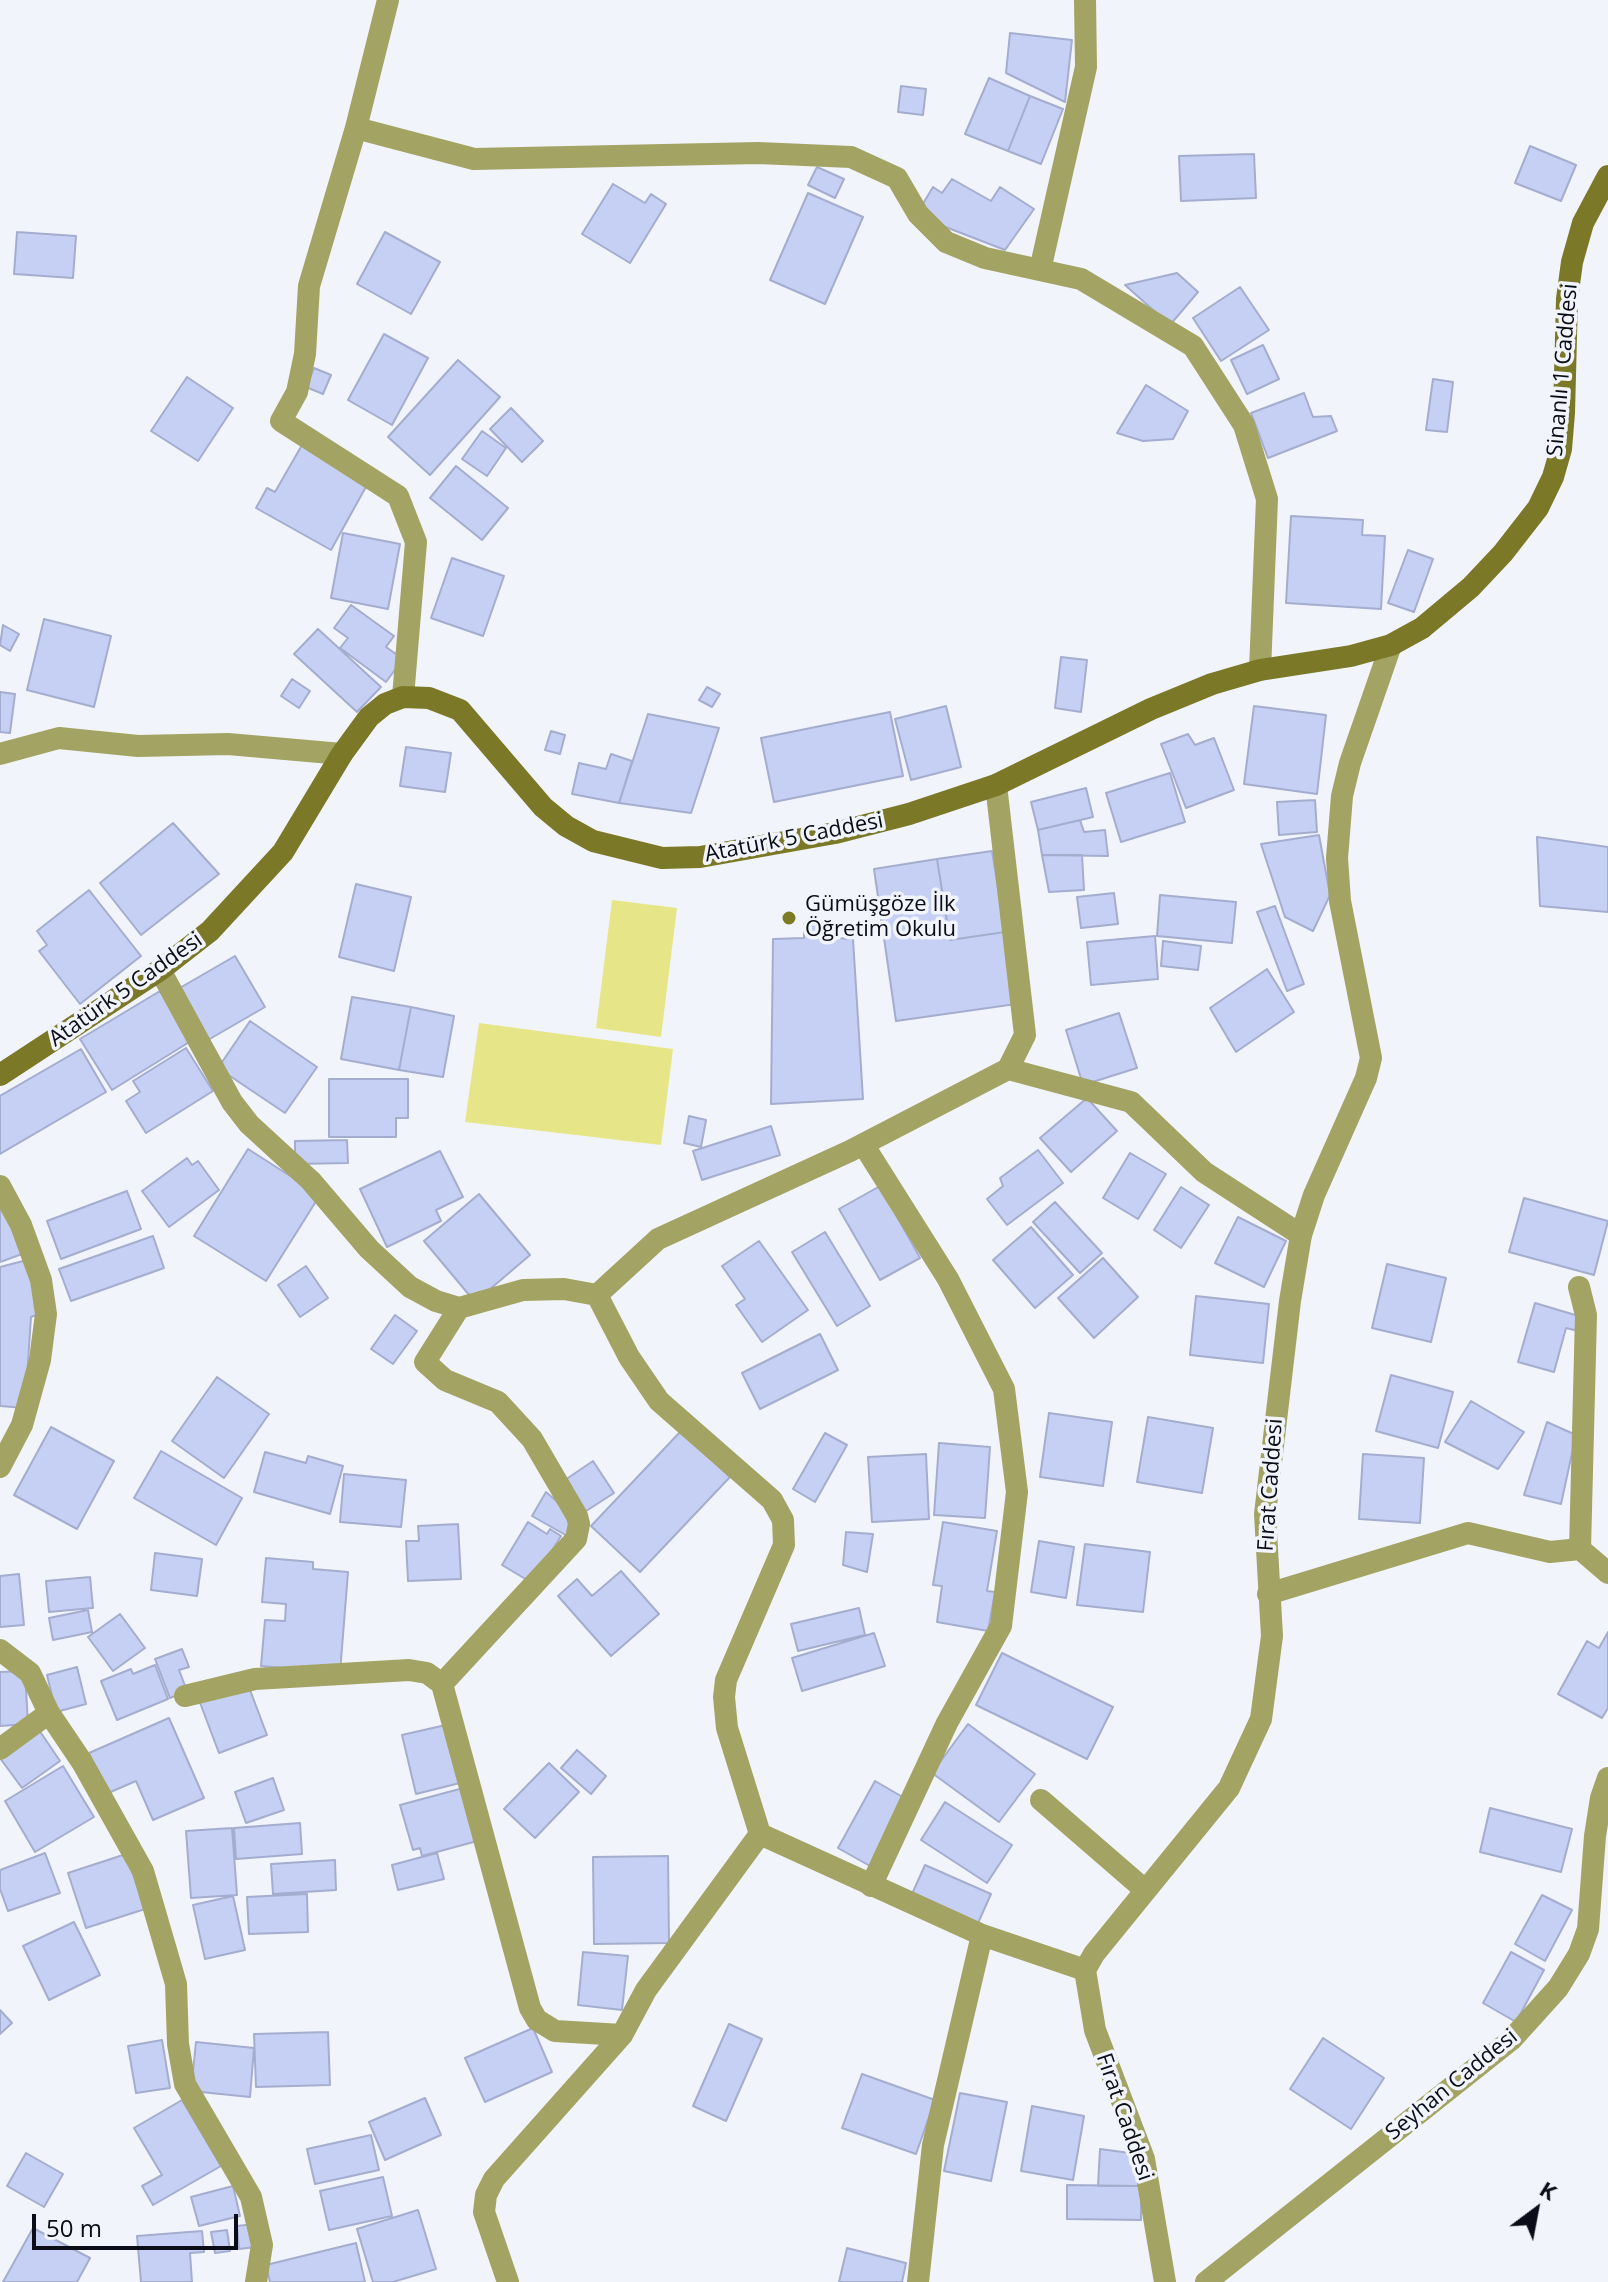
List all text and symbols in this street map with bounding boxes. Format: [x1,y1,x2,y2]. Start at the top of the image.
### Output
street label: Sinanlı 1 Caddesi [1542,283,1584,457]
street label: Atatürk 5 Caddesi [703,808,885,868]
place label: Gümüşgöze İlk Öğretim Okulu [805,892,956,944]
marker: Gümüşgöze İlk Öğretim Okulu [780,909,798,927]
street label: Atatürk 5 Caddesi [44,927,208,1053]
street label: Fırat Caddesi [1253,1418,1289,1552]
street label: Seyhan Caddesi [1381,2024,1523,2146]
street label: Fırat Caddesi [1090,2050,1158,2184]
north arrow [1496,2170,1576,2250]
text: K [1535,2173,1563,2206]
scale bar [36,2198,242,2248]
text: 50 m [46,2211,102,2244]

